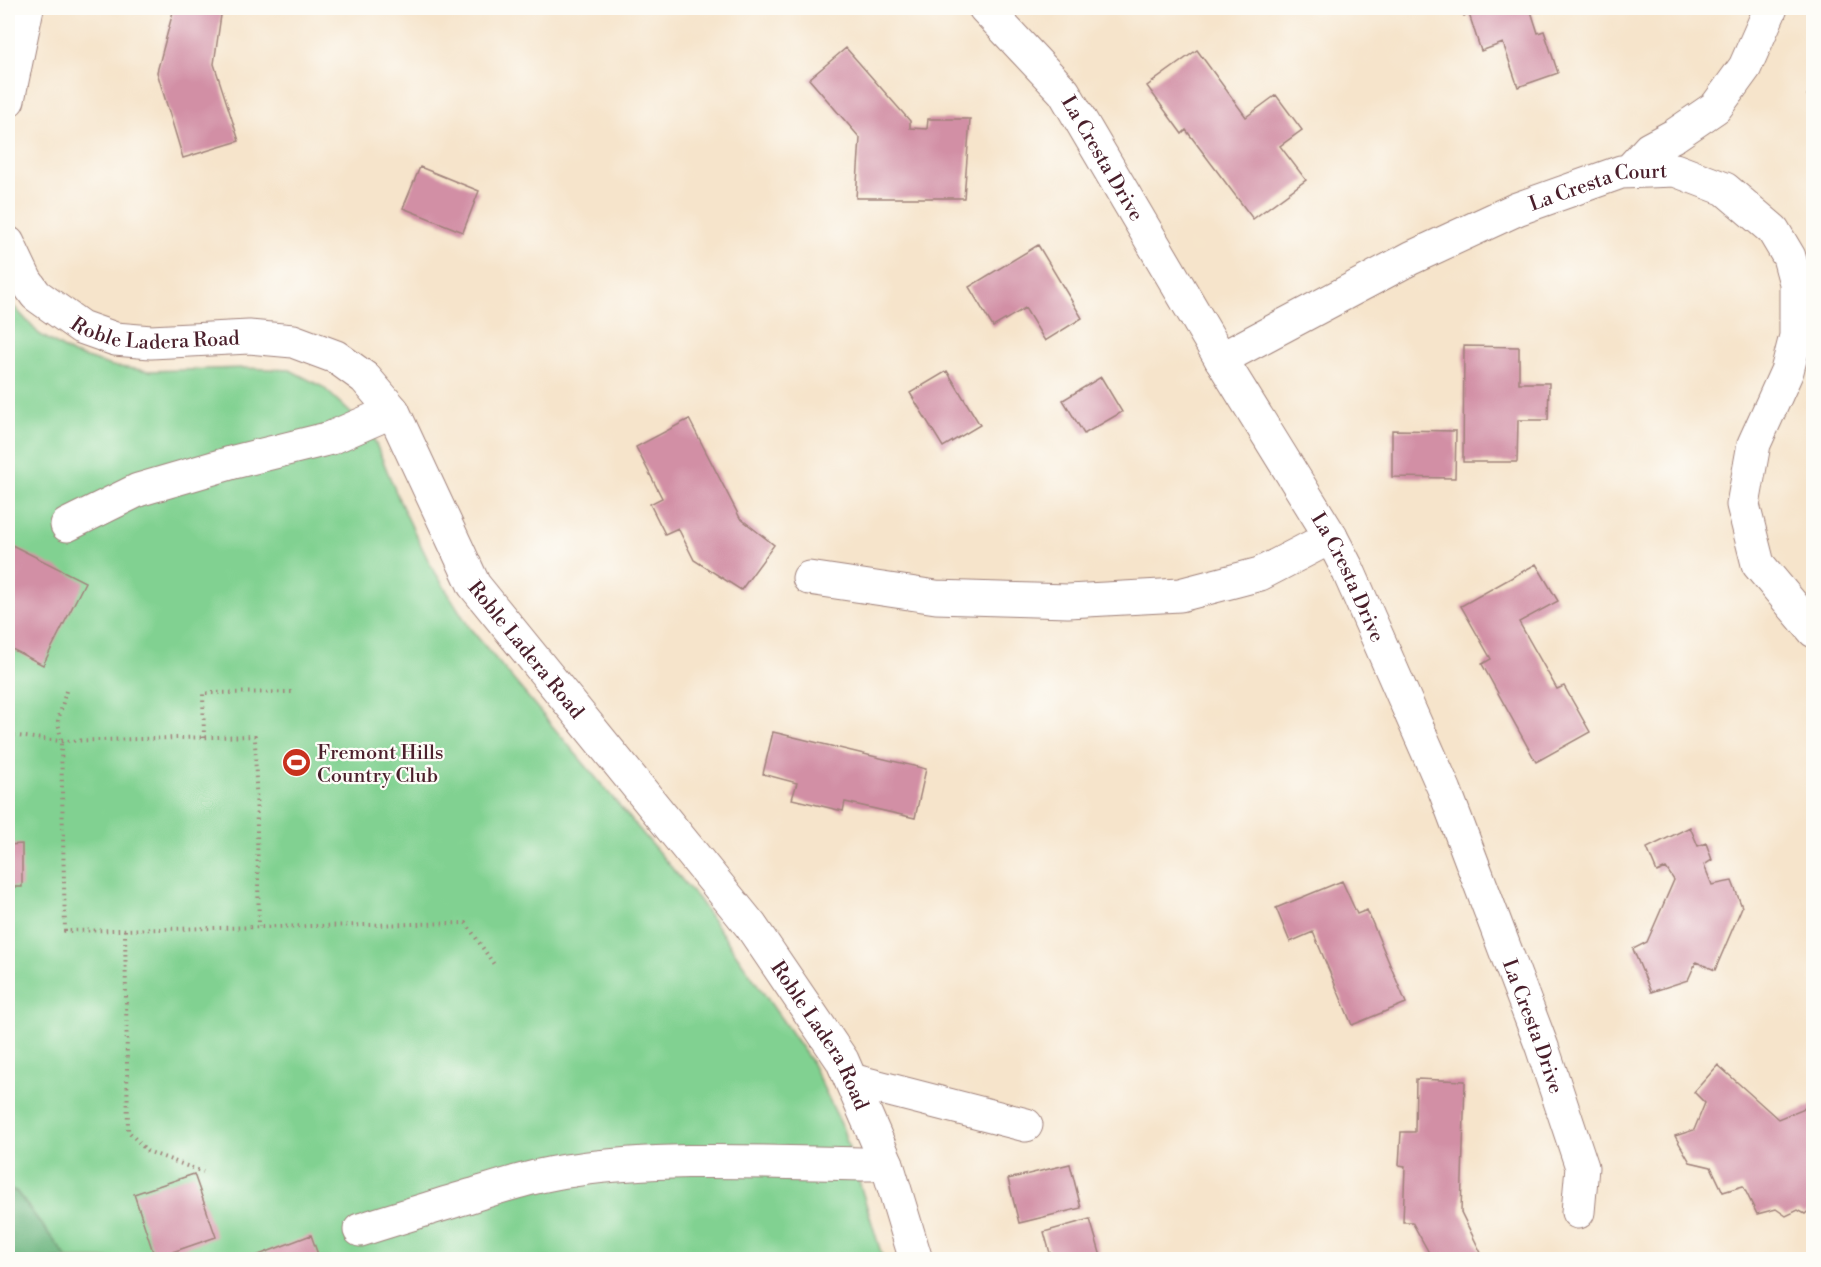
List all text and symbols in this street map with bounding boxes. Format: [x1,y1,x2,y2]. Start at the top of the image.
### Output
street label: La Cresta Drive [1055,92,1148,226]
street label: La Cresta Court [1526,159,1668,218]
street label: Roble Ladera Road [65,312,241,356]
street label: La Cresta Drive [1305,508,1389,646]
street label: Roble Ladera Road [462,576,589,725]
place label: Fremont Hills Country Club [317,741,444,789]
sports icon: Fremont Hills Country Club [280,747,312,779]
street label: La Cresta Drive [1496,956,1568,1097]
street label: Roble Ladera Road [764,957,873,1115]

